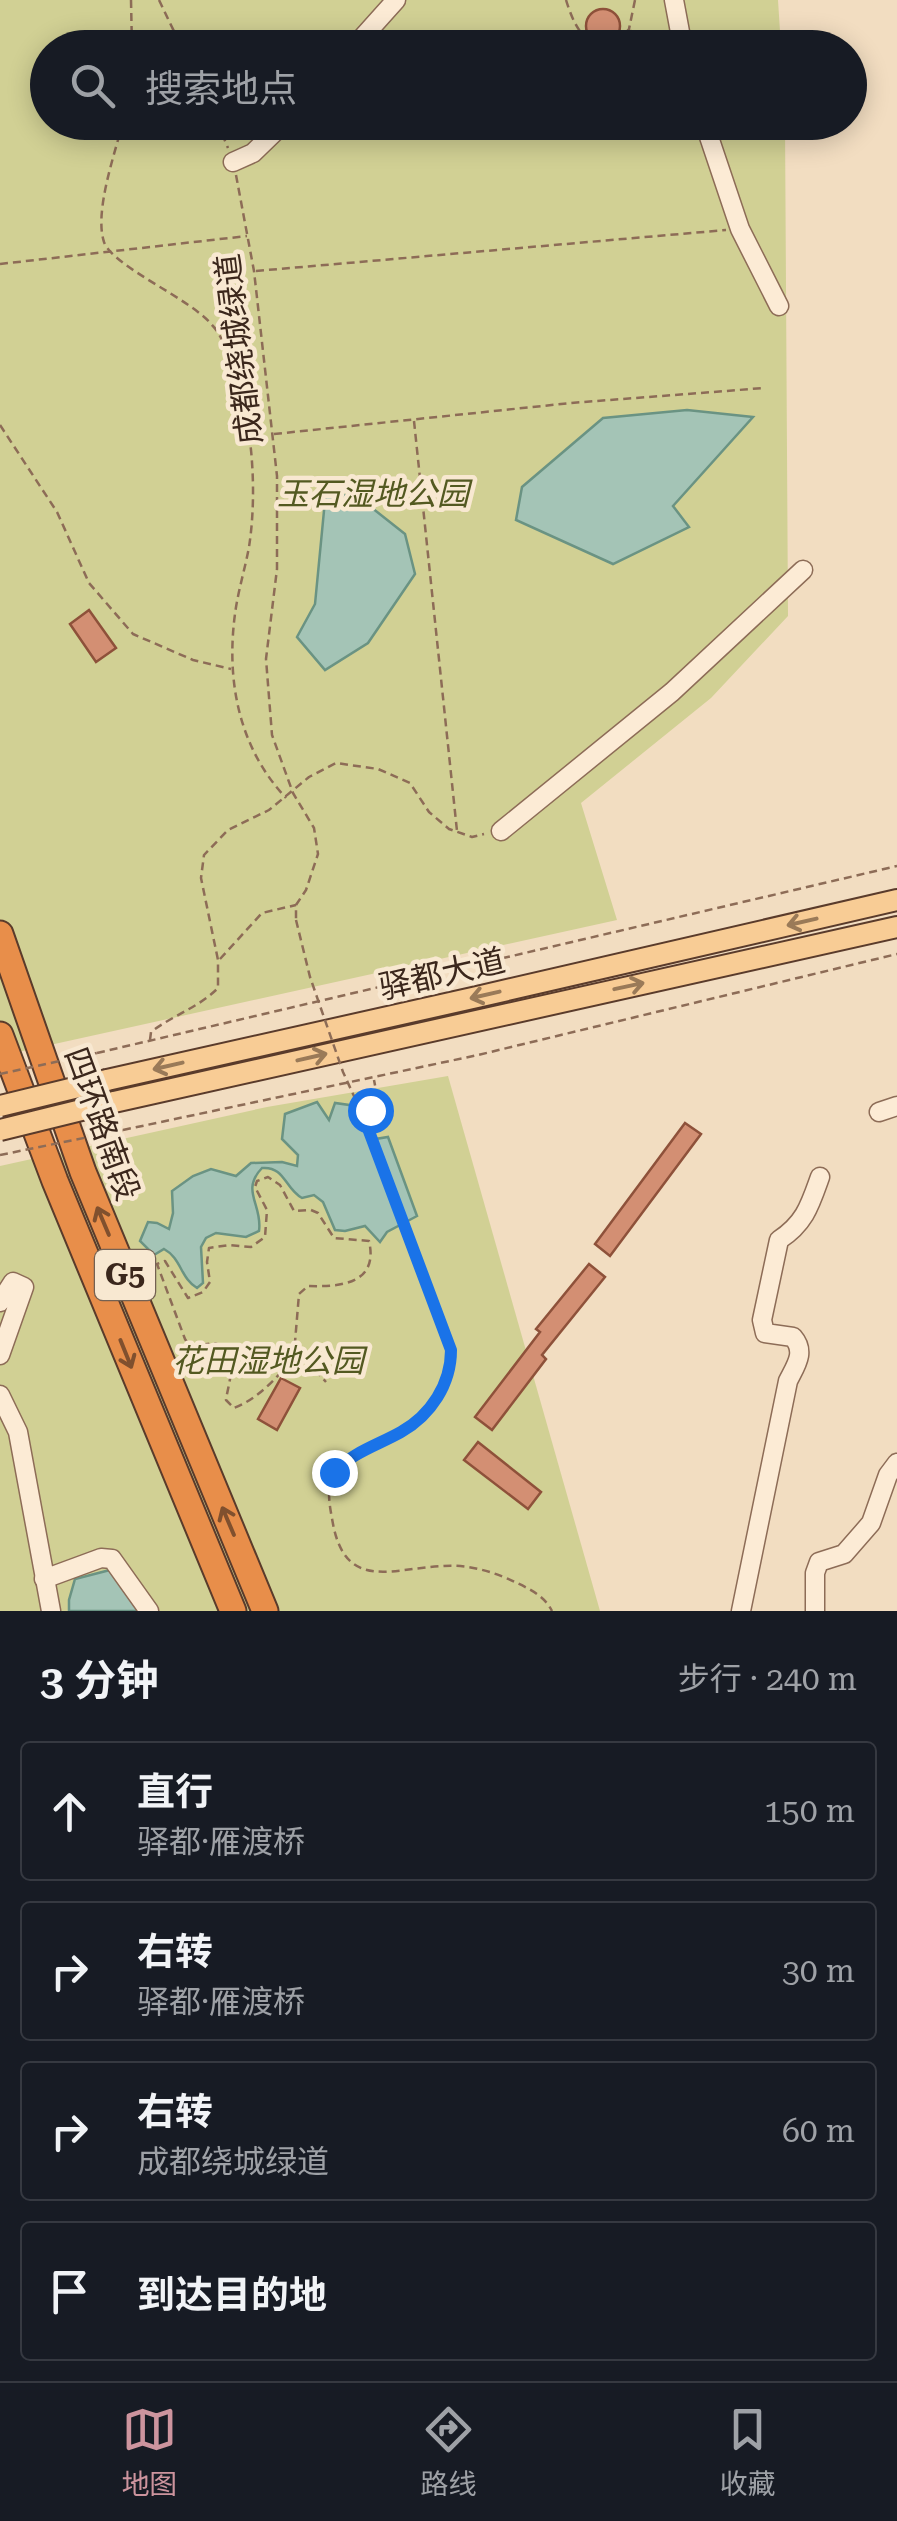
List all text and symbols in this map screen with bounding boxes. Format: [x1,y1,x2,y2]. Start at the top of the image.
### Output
search box [30,30,867,140]
icon: search [65,58,120,113]
text: 搜索地点 [145,67,297,111]
street label: 成都绕城绿道 [208,251,270,447]
park label: 玉石湿地公园 [277,475,473,513]
one-way arrow [787,914,819,932]
street label: 驿都大道 [375,941,509,1007]
one-way arrow [612,976,644,994]
one-way arrow [470,987,502,1005]
street label: 四环路南段 [57,1042,147,1206]
one-way arrow [295,1047,327,1066]
one-way arrow [153,1058,185,1076]
route start [348,1088,394,1134]
one-way arrow [93,1206,111,1237]
road number: G5 [95,1250,155,1300]
one-way arrow [119,1338,137,1369]
park label: 花田湿地公园 [172,1342,368,1380]
route end [312,1450,358,1496]
one-way arrow [218,1506,236,1537]
text: 3 分钟 [40,1656,158,1705]
text: 步行 · 240 m [678,1660,857,1698]
text: 直行 [137,1770,213,1814]
icon: ahead [42,1784,97,1839]
text: 150 m [764,1792,855,1830]
text: 驿都·雁渡桥 [137,1823,305,1861]
text: 右转 [137,1930,213,1974]
icon: right [42,1944,97,1999]
text: 30 m [782,1952,855,1990]
text: 驿都·雁渡桥 [137,1983,305,2021]
text: 右转 [137,2090,213,2134]
icon: right [42,2104,97,2159]
text: 60 m [782,2112,855,2150]
text: 成都绕城绿道 [137,2143,329,2181]
icon: arrive [42,2264,97,2319]
text: 到达目的地 [137,2273,327,2317]
tab: 地图 [121,2402,178,2502]
tab: 路线 [420,2402,477,2502]
tab: 收藏 [719,2402,776,2502]

